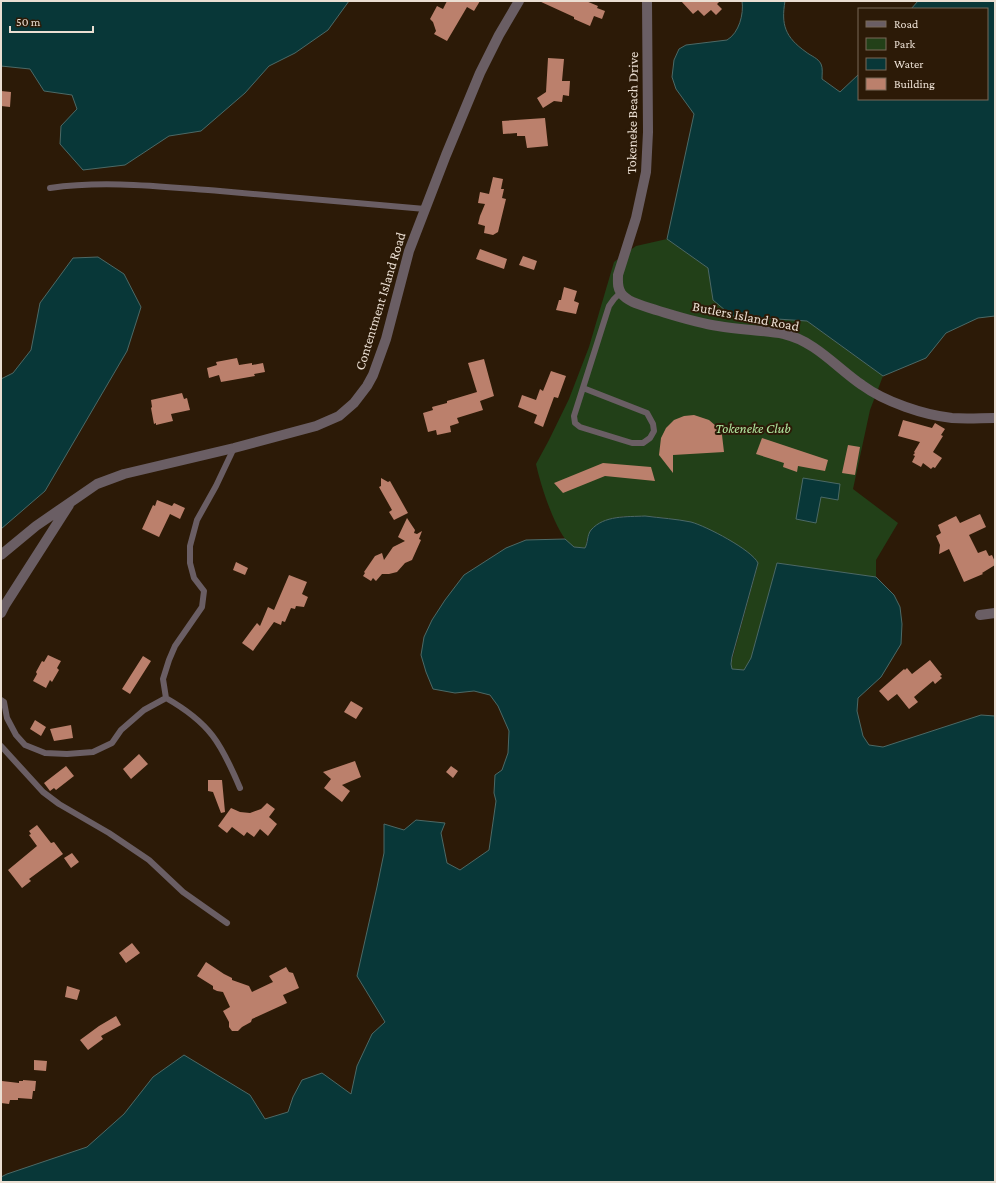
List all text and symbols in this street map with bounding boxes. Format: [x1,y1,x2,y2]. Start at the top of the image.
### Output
scale bar [10,8,93,34]
legend [858,8,988,100]
text: 50 m [16,15,41,29]
text: Road [894,17,919,31]
text: Park [894,37,916,51]
street label: Tokeneke Beach Drive [623,52,641,174]
text: Water [894,57,924,71]
text: Building [894,77,935,91]
street label: Contentment Island Road [351,229,409,372]
street label: Butlers Island Road [691,298,801,334]
park label: Tokeneke Club [715,420,791,436]

